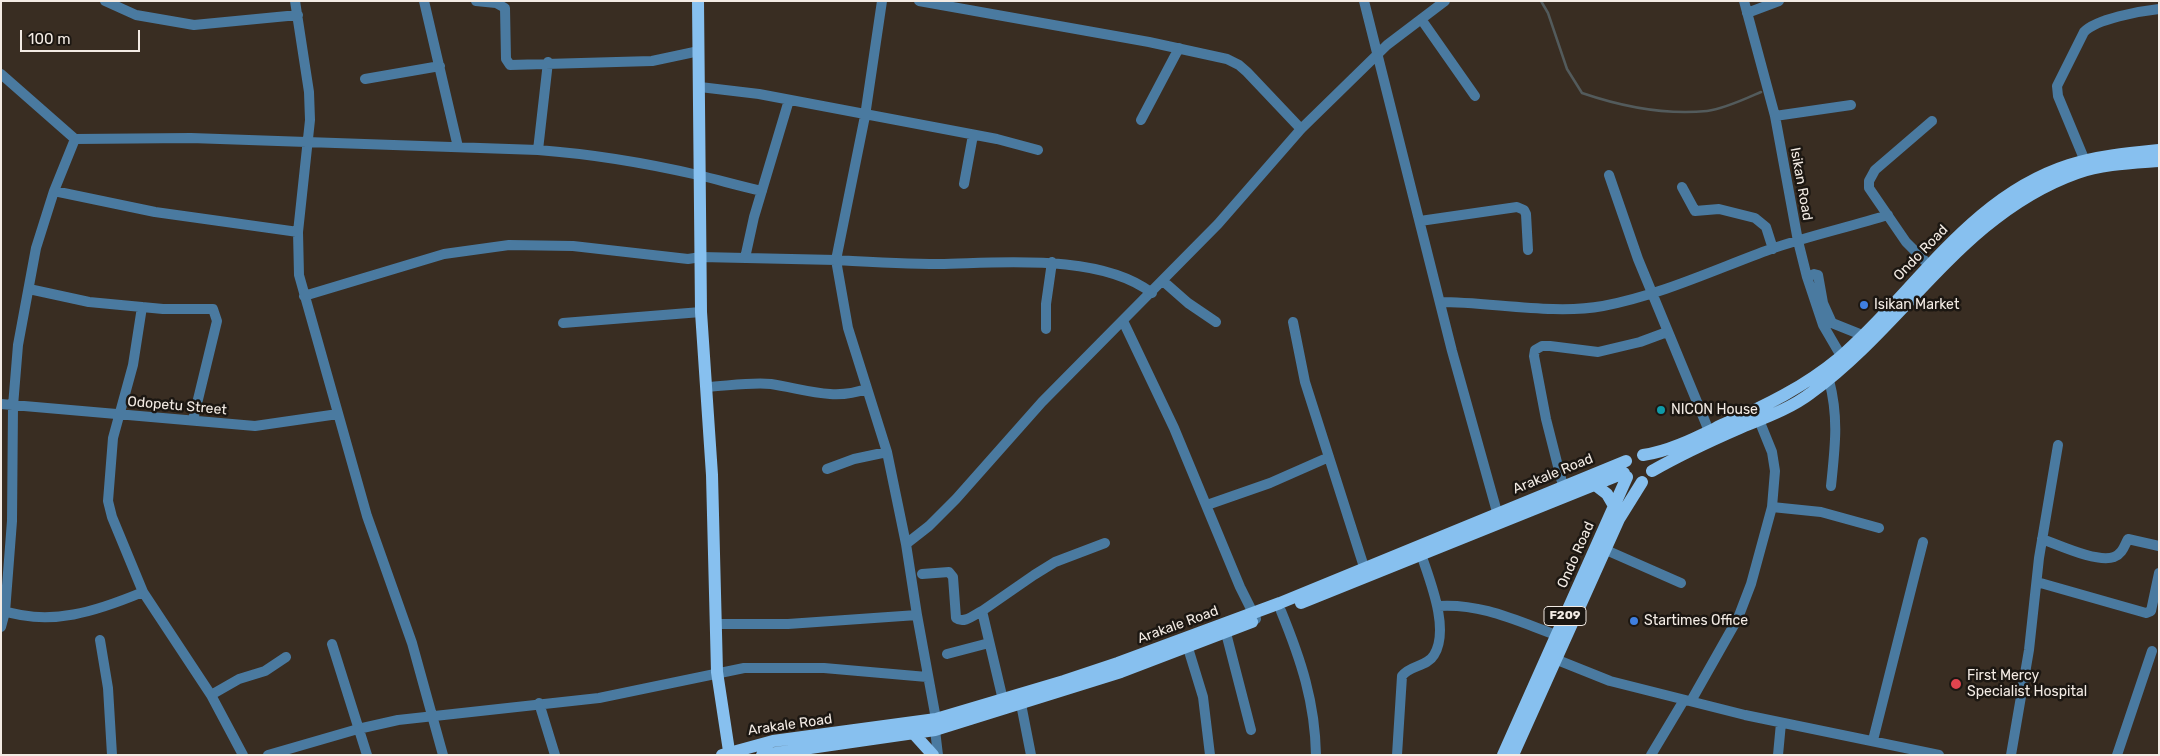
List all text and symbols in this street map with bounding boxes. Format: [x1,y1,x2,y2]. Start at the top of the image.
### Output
scale bar [22,20,142,52]
text: 100 m [28,30,70,48]
street label: Isikan Road [1786,146,1816,222]
street label: Ondo Road [1890,222,1952,284]
place label: Isikan Market [1874,297,1959,313]
marker: Isikan Market [1858,299,1870,311]
street label: Odopetu Street [127,393,227,419]
place label: NICON House [1671,402,1758,418]
marker: NICON House [1655,404,1667,416]
street label: Arakale Road [1510,450,1596,498]
street label: Ondo Road [1554,519,1598,591]
street label: Arakale Road [1135,603,1221,647]
road number: F209 [1544,606,1586,626]
place label: Startimes Office [1644,613,1748,629]
marker: Startimes Office [1628,615,1640,627]
place label: First Mercy Specialist Hospital [1967,668,2087,700]
marker: First Mercy Specialist Hospital [1949,677,1963,691]
street label: Arakale Road [747,711,833,739]

